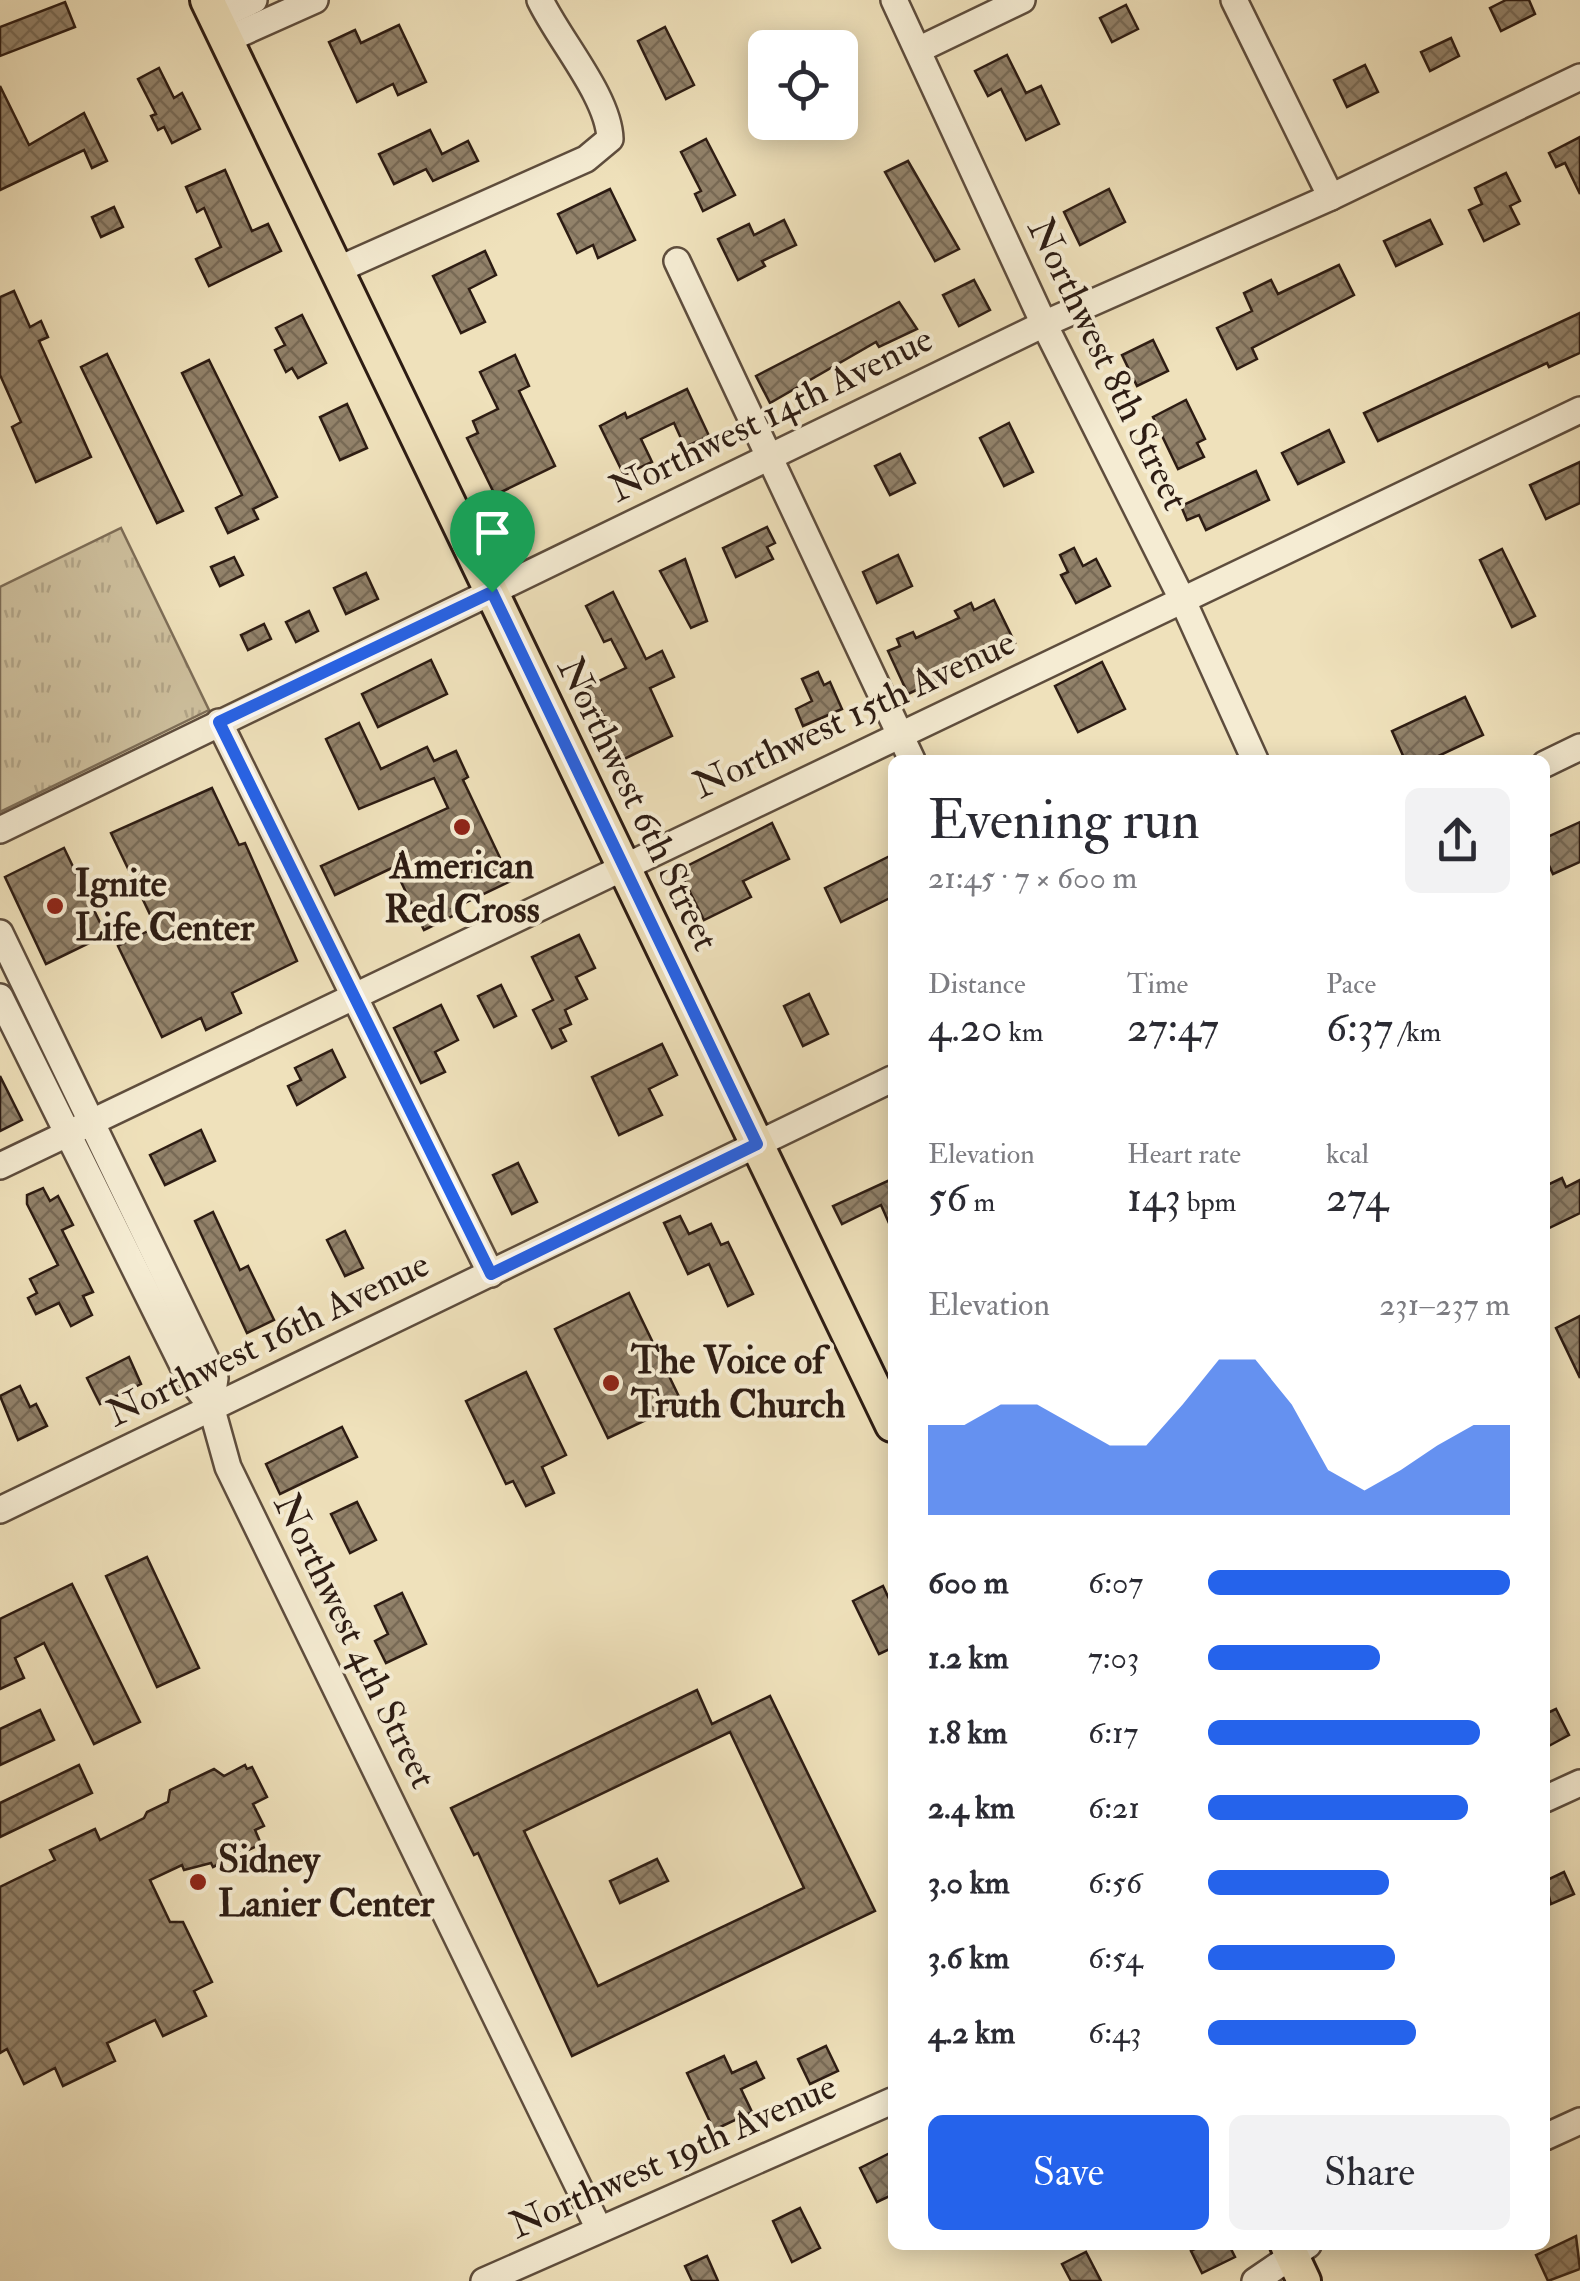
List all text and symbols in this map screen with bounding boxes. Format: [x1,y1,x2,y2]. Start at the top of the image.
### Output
map controls [748,30,858,140]
button: locate [748,30,858,140]
street label: Northwest 8th Street [1016,210,1200,518]
street label: Northwest 14th Avenue [601,315,941,513]
pin [450,490,535,593]
icon: arrive [465,505,520,560]
street label: Northwest 15th Avenue [685,618,1023,810]
street label: Northwest 6th Street [546,649,730,959]
text: Evening run [928,786,1200,855]
button: share [1405,788,1510,893]
marker: American Red Cross [451,816,473,838]
place label: American Red Cross [384,842,540,934]
text: 21:45 · 7 × 600 m [928,858,1137,898]
place label: Ignite Life Center [75,860,255,952]
marker: Ignite Life Center [44,895,66,917]
text: Distance [928,967,1026,1002]
text: Time [1127,967,1188,1002]
text: Pace [1326,967,1376,1002]
text: 4.20 [928,1002,1003,1054]
text: 27:47 [1127,1002,1219,1054]
text: 6:37 [1326,1002,1393,1054]
text: km [1003,1015,1043,1050]
text: /km [1393,1015,1441,1050]
text: Elevation [928,1137,1035,1172]
text: Heart rate [1127,1137,1241,1172]
text: kcal [1326,1137,1369,1172]
text: 56 [928,1172,968,1224]
text: 143 [1127,1172,1181,1224]
text: 274 [1326,1172,1388,1224]
text: m [968,1185,995,1220]
text: bpm [1181,1185,1236,1220]
street label: Northwest 16th Avenue [99,1240,437,1438]
text: Elevation [928,1285,1050,1325]
text: 231–237 m [1379,1285,1510,1325]
place label: The Voice of Truth Church [630,1337,846,1429]
marker: The Voice of Truth Church [600,1372,622,1394]
street label: Northwest 4th Street [263,1486,447,1796]
text: 600 m [928,1563,1009,1603]
text: 6:07 [1088,1563,1143,1603]
text: 1.2 km [928,1638,1009,1678]
text: 7:03 [1088,1638,1139,1678]
text: 1.8 km [928,1713,1007,1753]
text: 6:17 [1088,1713,1138,1753]
text: 2.4 km [928,1788,1015,1828]
text: 6:21 [1088,1788,1140,1828]
place label: Sidney Lanier Center [218,1836,435,1928]
text: 3.0 km [928,1863,1010,1903]
text: 6:56 [1088,1863,1142,1903]
marker: Sidney Lanier Center [187,1871,209,1893]
text: 3.6 km [928,1938,1009,1978]
text: 6:54 [1088,1938,1143,1978]
text: 4.2 km [928,2013,1015,2053]
text: 6:43 [1088,2013,1142,2053]
street label: Northwest 19th Avenue [502,2062,844,2250]
button: Save [928,2115,1209,2230]
button: Share [1229,2115,1510,2230]

